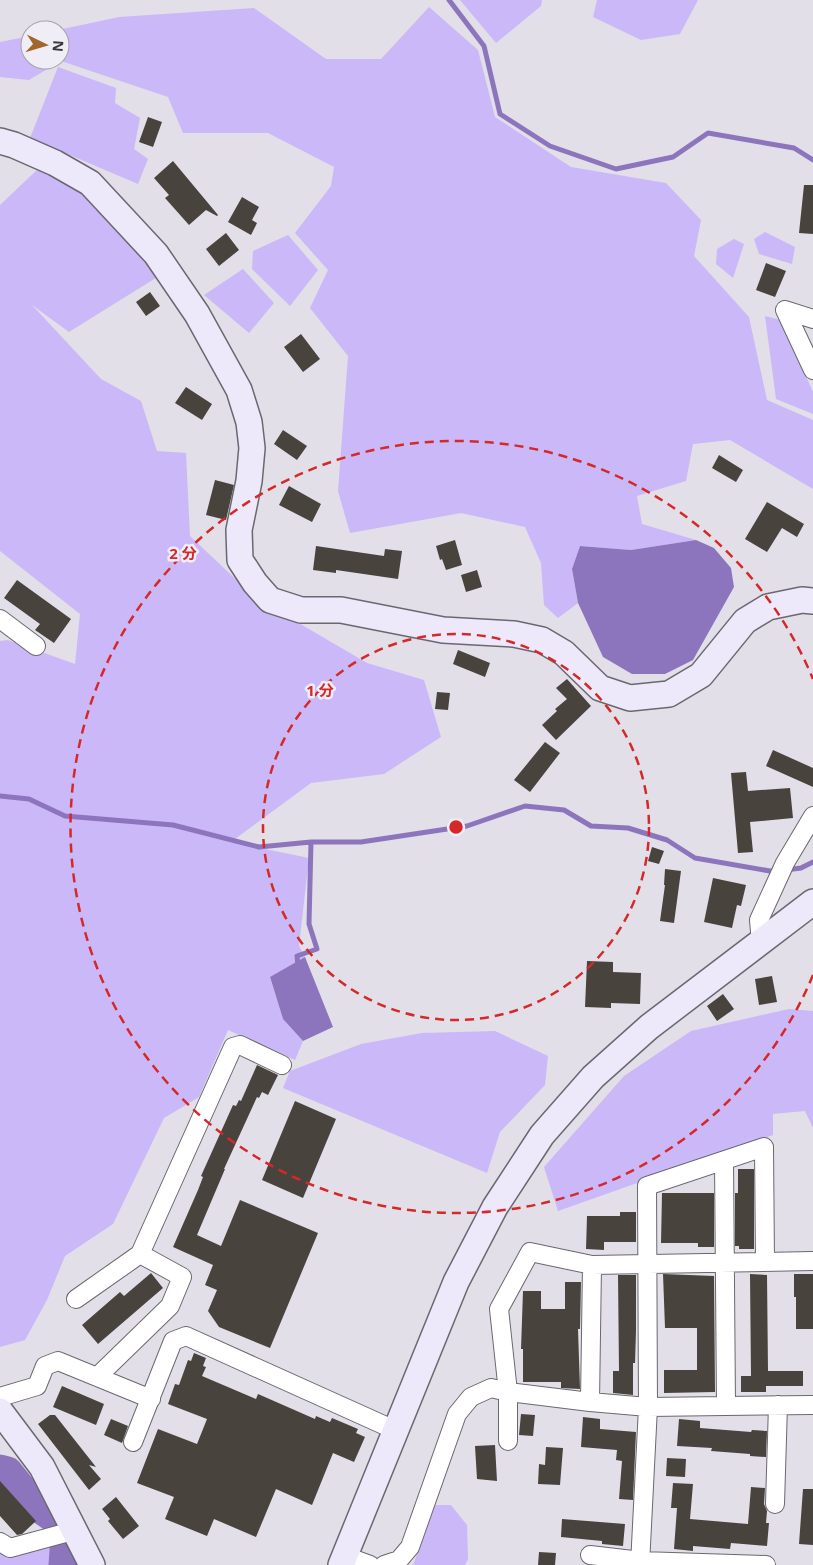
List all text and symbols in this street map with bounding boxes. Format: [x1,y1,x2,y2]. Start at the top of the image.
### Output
north arrow [20,20,70,70]
text: N [48,40,68,53]
text: 2 分 [169,543,197,563]
text: 1 分 [306,680,334,700]
centre of rings [447,818,465,836]

